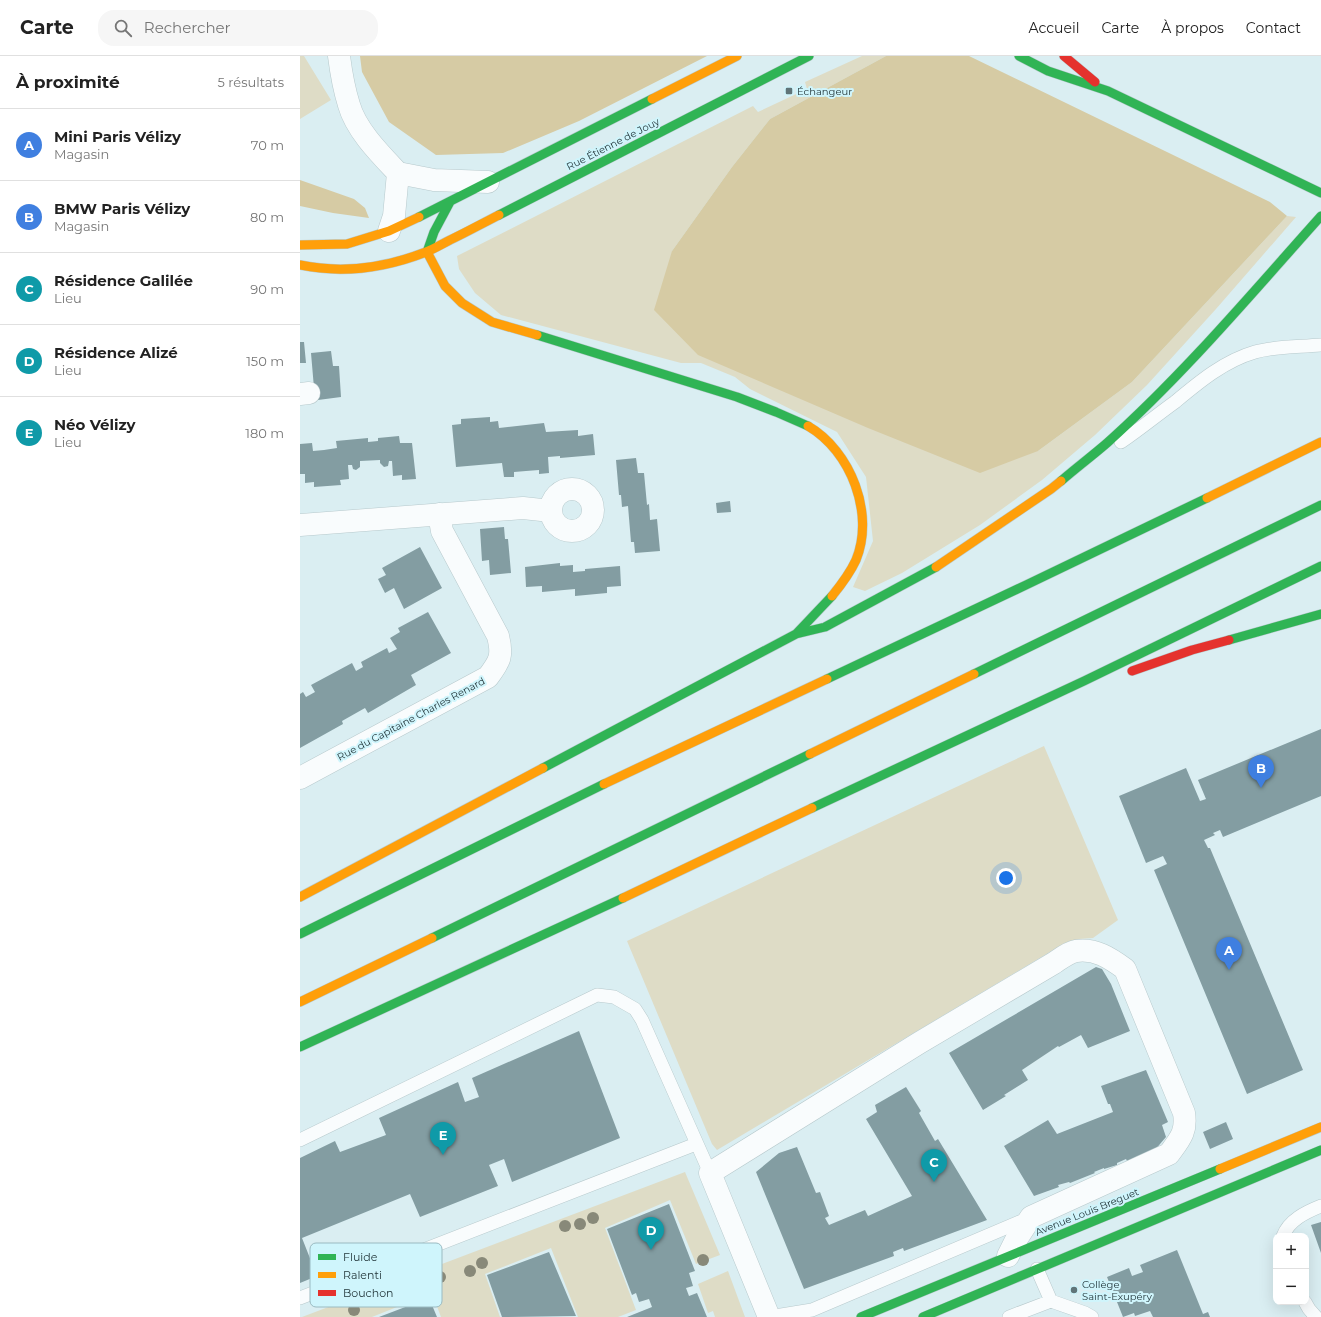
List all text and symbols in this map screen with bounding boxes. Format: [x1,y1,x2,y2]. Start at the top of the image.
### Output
search box [98,10,378,46]
text: Carte [20,16,74,39]
icon: search [112,17,134,39]
text: Rechercher [144,18,231,37]
text: Accueil [1029,19,1080,37]
text: Carte [1102,19,1139,37]
text: À propos [1161,19,1224,37]
text: Contact [1246,19,1301,37]
text: À proximité [16,72,120,92]
text: 5 résultats [218,74,284,90]
place label: Échangeur [797,85,852,98]
marker: Échangeur [784,86,794,96]
street label: Rue Étienne de Jouy [564,115,662,173]
text: Mini Paris Vélizy [54,127,181,146]
text: A [24,137,34,153]
text: 70 m [251,137,284,153]
text: Magasin [54,146,109,162]
text: BMW Paris Vélizy [54,199,190,218]
text: B [24,209,34,225]
text: 80 m [250,209,284,225]
text: Magasin [54,218,109,234]
text: Résidence Galilée [54,271,193,290]
text: C [24,281,34,297]
text: 90 m [250,281,284,297]
text: Lieu [54,290,82,306]
text: Résidence Alizé [54,343,178,362]
text: D [24,353,34,369]
text: 150 m [246,353,284,369]
text: Lieu [54,362,82,378]
text: Néo Vélizy [54,415,136,434]
text: E [25,425,33,441]
text: 180 m [245,425,284,441]
text: Lieu [54,434,82,450]
street label: Rue du Capitaine Charles Renard [335,674,487,764]
pin: B [1248,755,1274,788]
your location [996,868,1016,888]
pin: A [1216,937,1242,970]
pin: E [430,1122,456,1155]
pin: C [921,1149,947,1182]
street label: Avenue Louis Breguet [1033,1185,1141,1239]
pin: D [638,1217,664,1250]
map controls [1273,1233,1309,1305]
button: + [1273,1233,1309,1269]
legend [310,1243,442,1307]
text: Fluide [343,1250,378,1264]
text: Ralenti [343,1268,382,1282]
button: − [1273,1269,1309,1305]
place label: Collège Saint-Exupéry [1082,1278,1153,1303]
marker: Collège Saint-Exupéry [1069,1285,1079,1295]
text: Bouchon [343,1286,393,1300]

